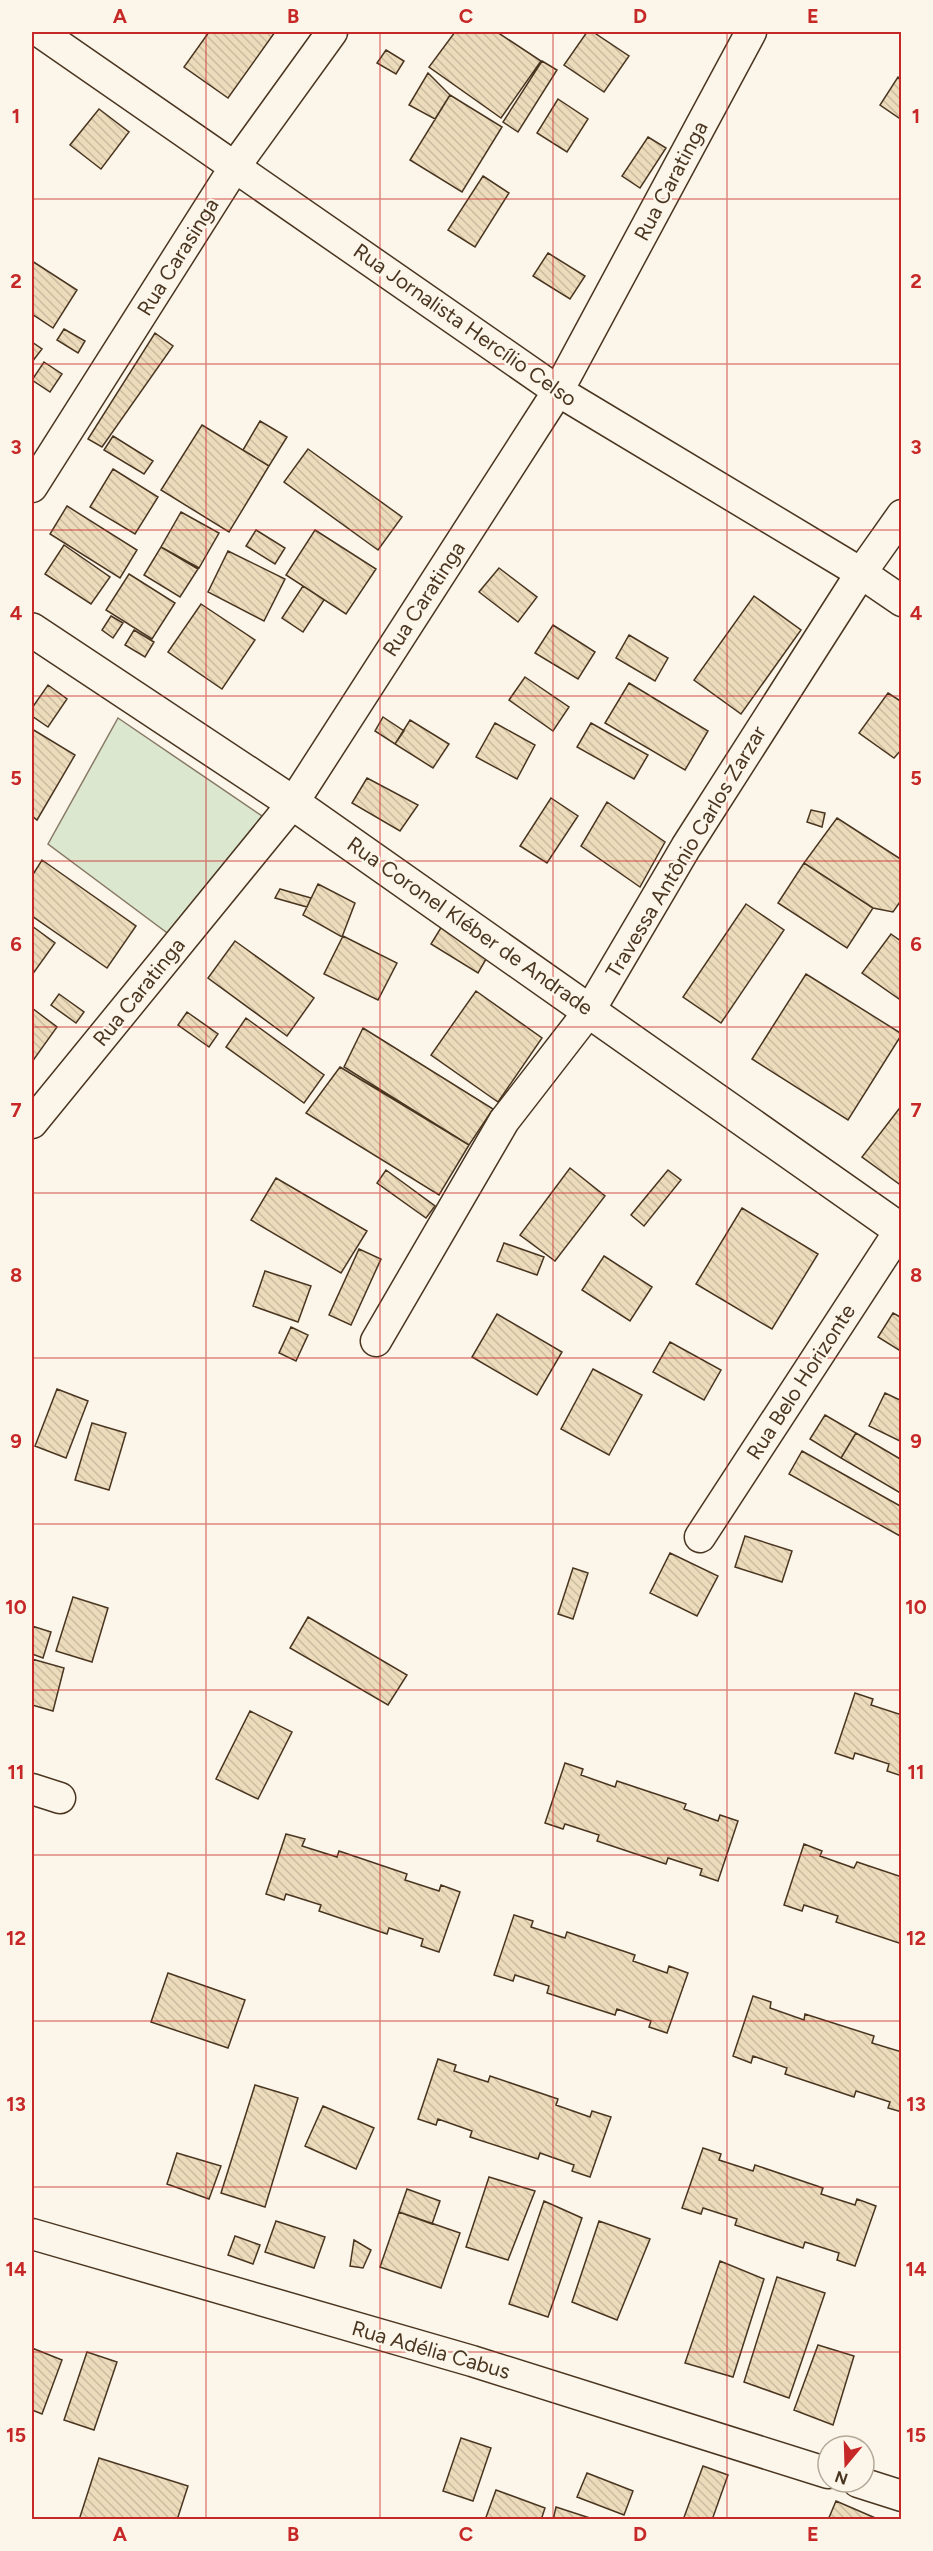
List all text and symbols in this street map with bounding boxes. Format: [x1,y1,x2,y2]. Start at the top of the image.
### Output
text: A [113,4,128,28]
text: B [287,4,299,28]
text: C [459,4,473,28]
text: D [633,4,647,28]
text: E [807,4,819,28]
text: 1 [12,104,20,128]
text: 1 [912,104,920,128]
street label: Rua Caratinga [629,117,713,245]
street label: Rua Carasinga [132,193,224,320]
street label: Rua Jornalista Hercílio Celso [349,238,582,411]
text: 2 [10,269,22,293]
text: 2 [910,269,922,293]
text: 3 [10,435,22,459]
text: 3 [910,435,922,459]
street label: Rua Caratinga [377,537,470,661]
text: 4 [10,601,23,625]
text: 4 [910,601,923,625]
street label: Travessa Antônio Carlos Zarzar [600,721,771,982]
text: 5 [10,766,22,790]
text: 5 [910,766,922,790]
street label: Rua Coronel Kléber de Andrade [343,831,598,1020]
text: 6 [10,932,22,956]
text: 6 [910,932,922,956]
street label: Rua Caratinga [87,933,190,1051]
text: 7 [10,1098,22,1122]
text: 7 [910,1098,922,1122]
text: 8 [10,1263,22,1287]
text: 8 [910,1263,922,1287]
street label: Rua Belo Horizonte [741,1299,860,1464]
text: 9 [10,1429,22,1453]
text: 9 [910,1429,922,1453]
text: 10 [5,1595,27,1619]
text: 10 [905,1595,927,1619]
text: 11 [8,1760,24,1784]
text: 11 [908,1760,924,1784]
text: 12 [6,1926,26,1950]
text: 12 [906,1926,926,1950]
text: 13 [6,2092,26,2116]
text: 13 [906,2092,926,2116]
text: 14 [5,2257,27,2281]
text: 14 [905,2257,927,2281]
street label: Rua Adélia Cabus [349,2315,513,2384]
text: 15 [6,2423,26,2447]
text: 15 [906,2423,926,2447]
north arrow [816,2434,876,2494]
text: N [832,2467,850,2489]
text: A [113,2522,128,2546]
text: B [287,2522,299,2546]
text: C [459,2522,473,2546]
text: D [633,2522,647,2546]
text: E [807,2522,819,2546]

